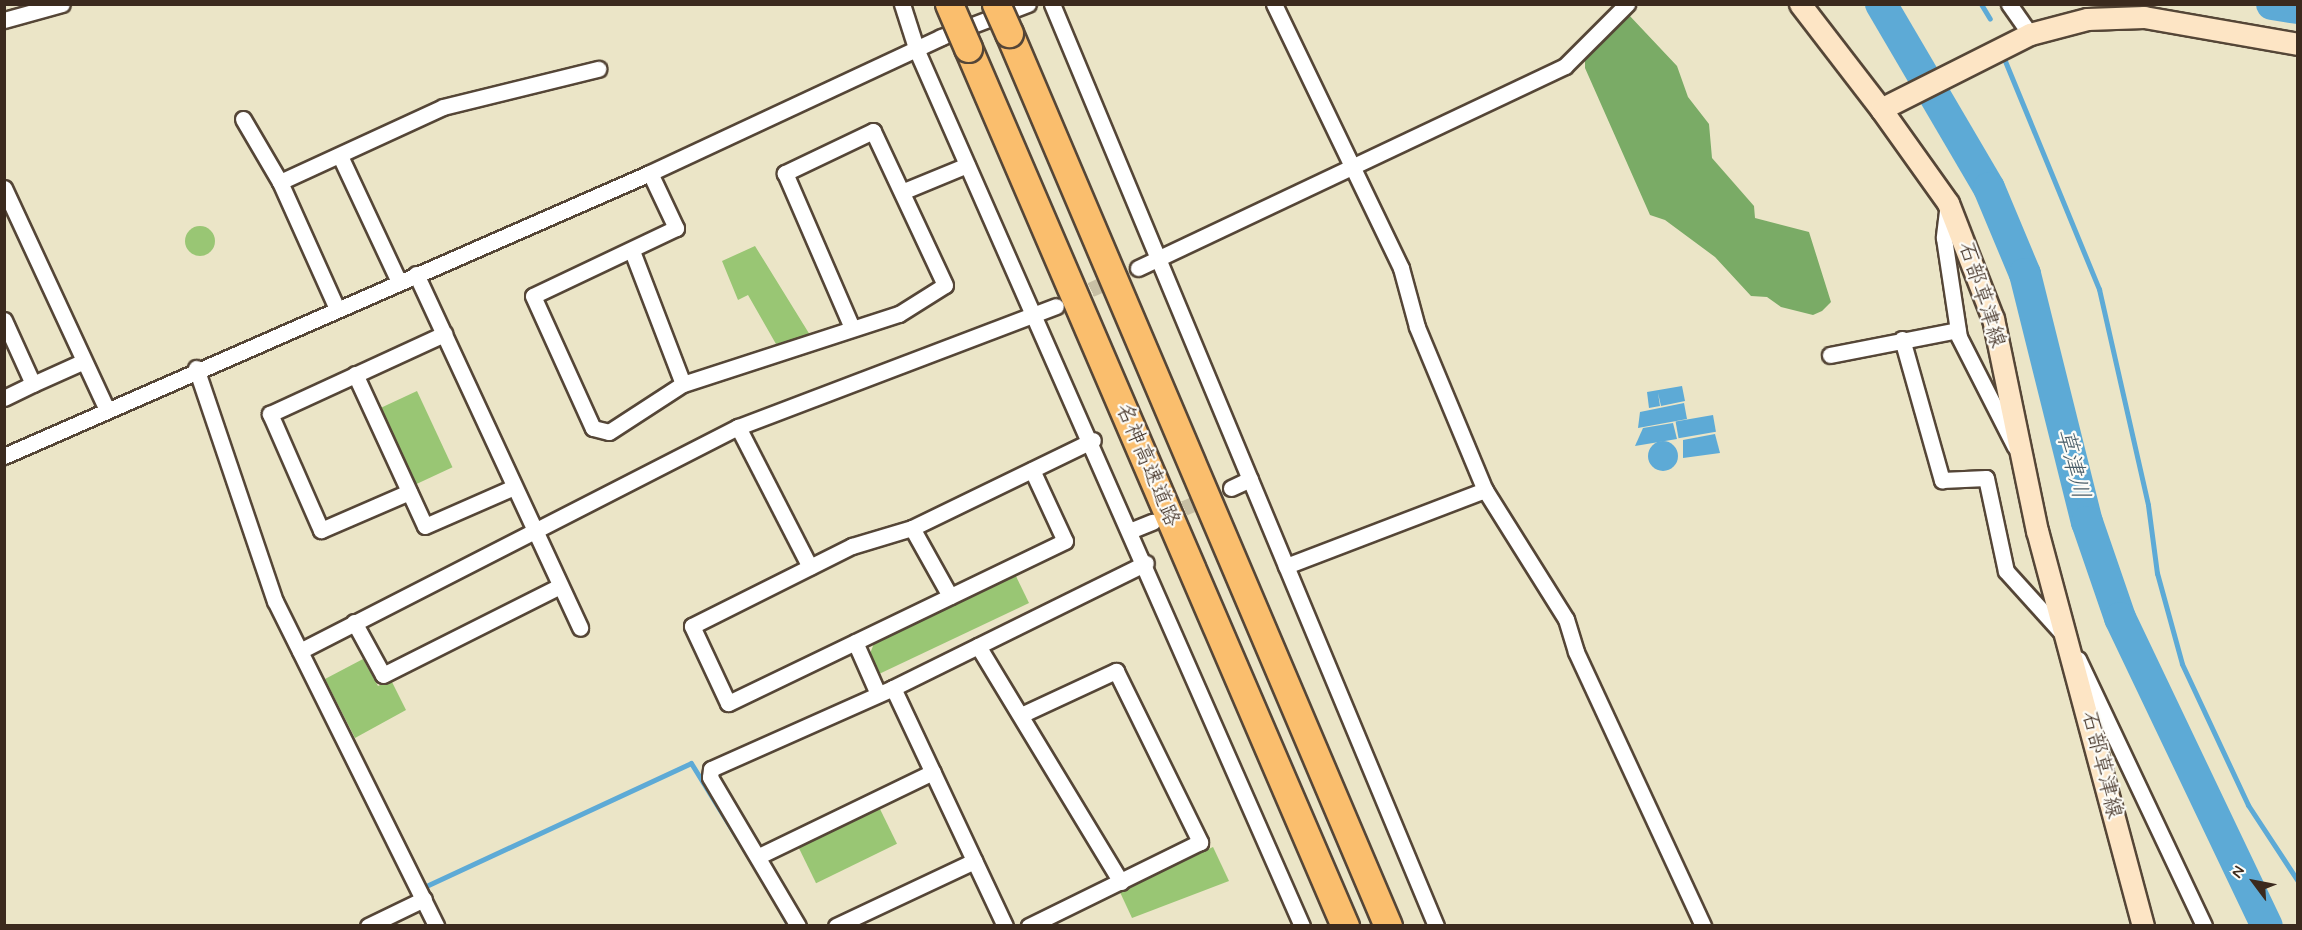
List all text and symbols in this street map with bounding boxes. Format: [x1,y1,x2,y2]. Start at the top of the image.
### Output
street label: 石部草津線 [1951,239,2011,351]
street label: 名神高速道路 [1109,399,1185,531]
water label: 草津川 [2049,426,2095,502]
street label: 石部草津線 [2075,708,2127,822]
north arrow [2224,852,2284,912]
text: N [2227,862,2250,882]

